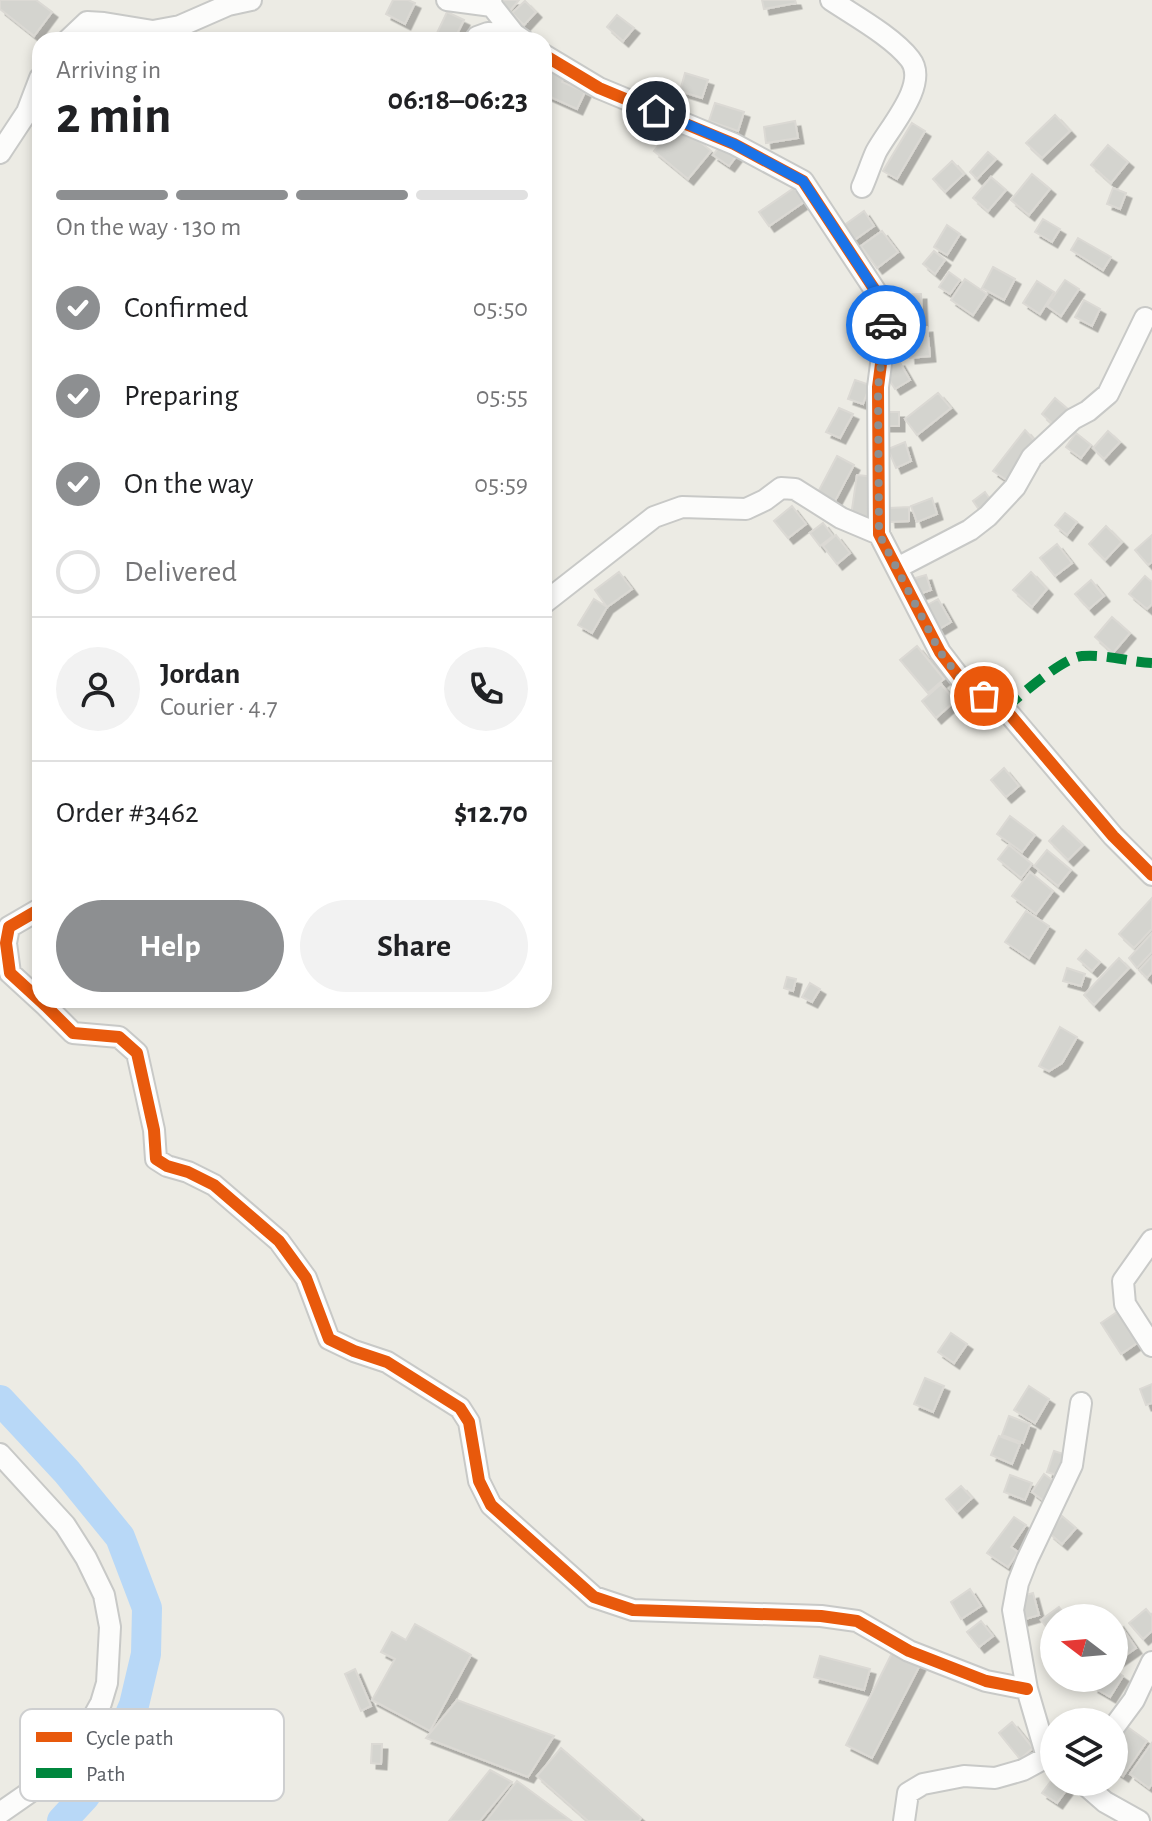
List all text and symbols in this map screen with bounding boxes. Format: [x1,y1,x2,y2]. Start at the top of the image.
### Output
text: Arriving in [56,57,161,83]
pin [622,77,690,145]
text: 06:18–06:23 [388,85,528,115]
icon: home [634,89,678,133]
text: 2 min [56,90,171,142]
text: On the way · 130 m [56,214,241,240]
courier [846,285,926,365]
icon: check [56,286,100,330]
text: Confirmed [124,293,248,323]
text: 05:50 [473,295,528,321]
icon: car [864,303,908,347]
icon: check [56,374,100,418]
text: Preparing [124,381,239,411]
text: 05:55 [476,383,528,409]
icon: check [56,462,100,506]
text: On the way [124,469,253,499]
text: 05:59 [474,471,528,497]
text: Delivered [124,557,237,587]
button: person [56,647,140,731]
button: phone [444,647,528,731]
text: Jordan [160,659,240,689]
pin [950,662,1018,730]
icon: bag [962,674,1006,718]
text: Courier · 4.7 [160,694,278,720]
text: Order #3462 [56,798,199,828]
text: $12.70 [454,798,528,828]
button: Help [56,900,284,992]
button: Share [300,900,528,992]
north arrow [1040,1604,1128,1692]
map controls [1040,1604,1128,1796]
button: layers [1040,1708,1128,1796]
legend [20,1709,284,1801]
text: Cycle path [86,1727,174,1749]
text: Path [86,1763,126,1785]

